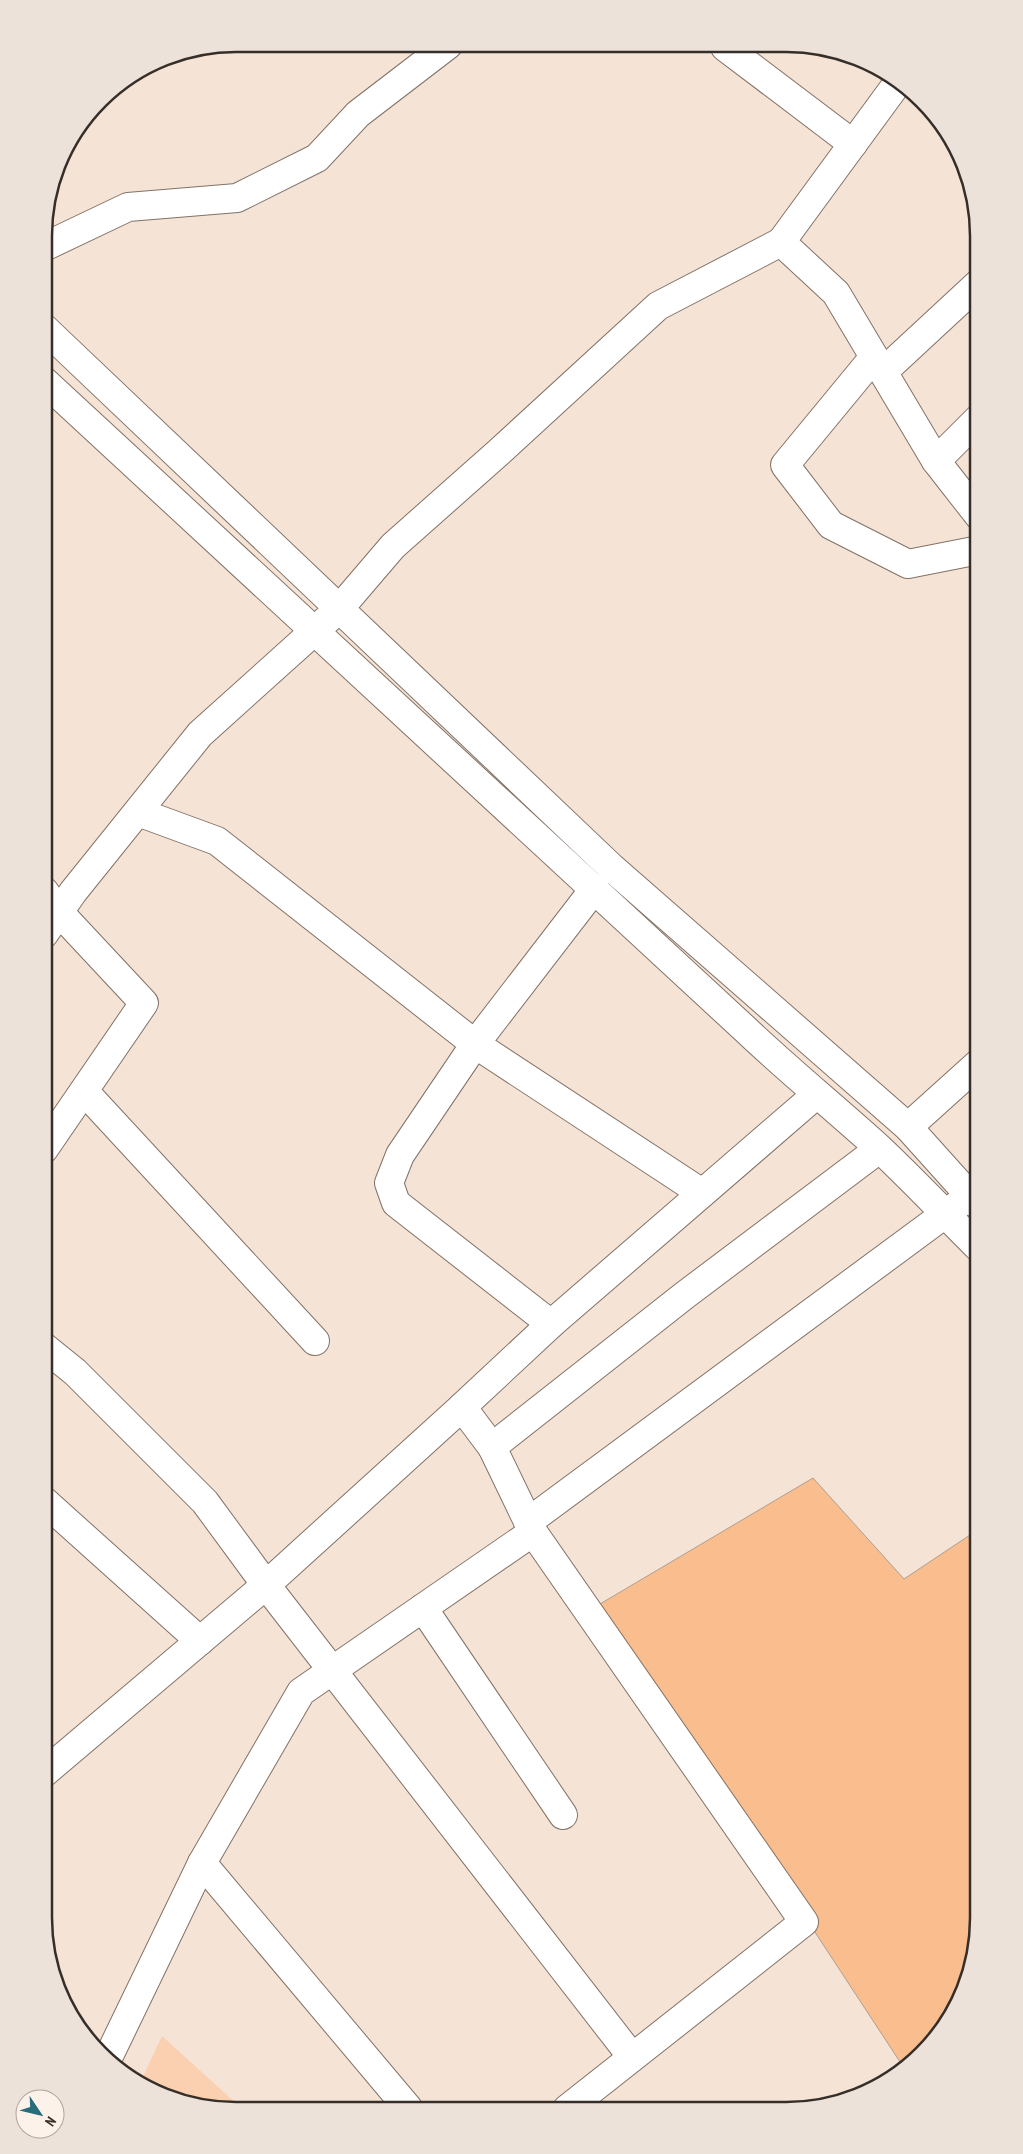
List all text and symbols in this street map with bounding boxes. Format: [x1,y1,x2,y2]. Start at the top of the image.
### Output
north arrow [15,2089,65,2139]
text: N [41,2113,60,2130]

